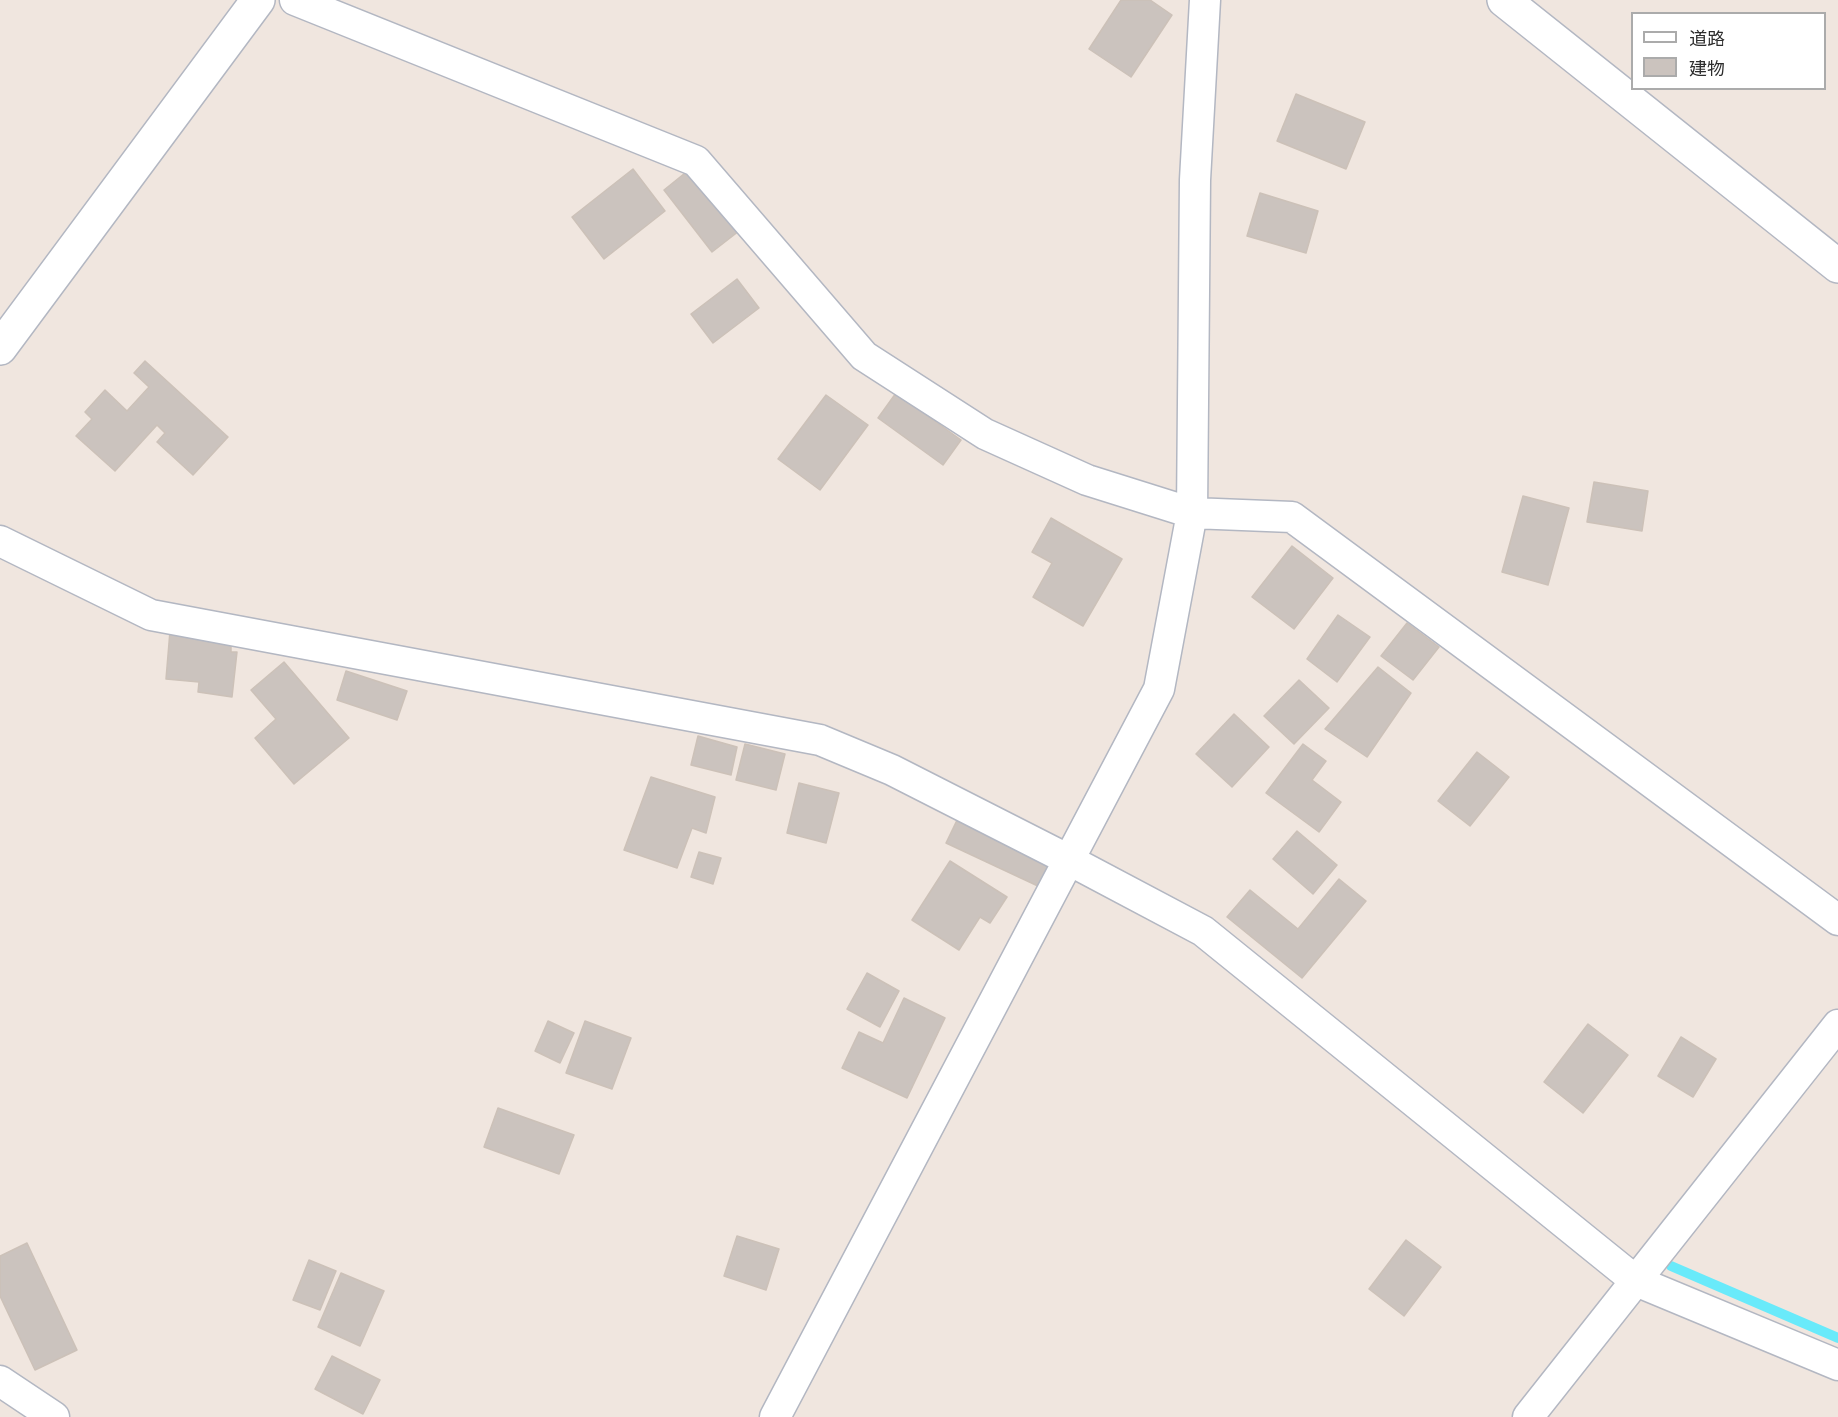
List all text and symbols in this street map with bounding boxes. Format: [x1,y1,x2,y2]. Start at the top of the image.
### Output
legend [1631,12,1826,90]
text: 道路 [1689,28,1725,49]
text: 建物 [1689,58,1725,79]

